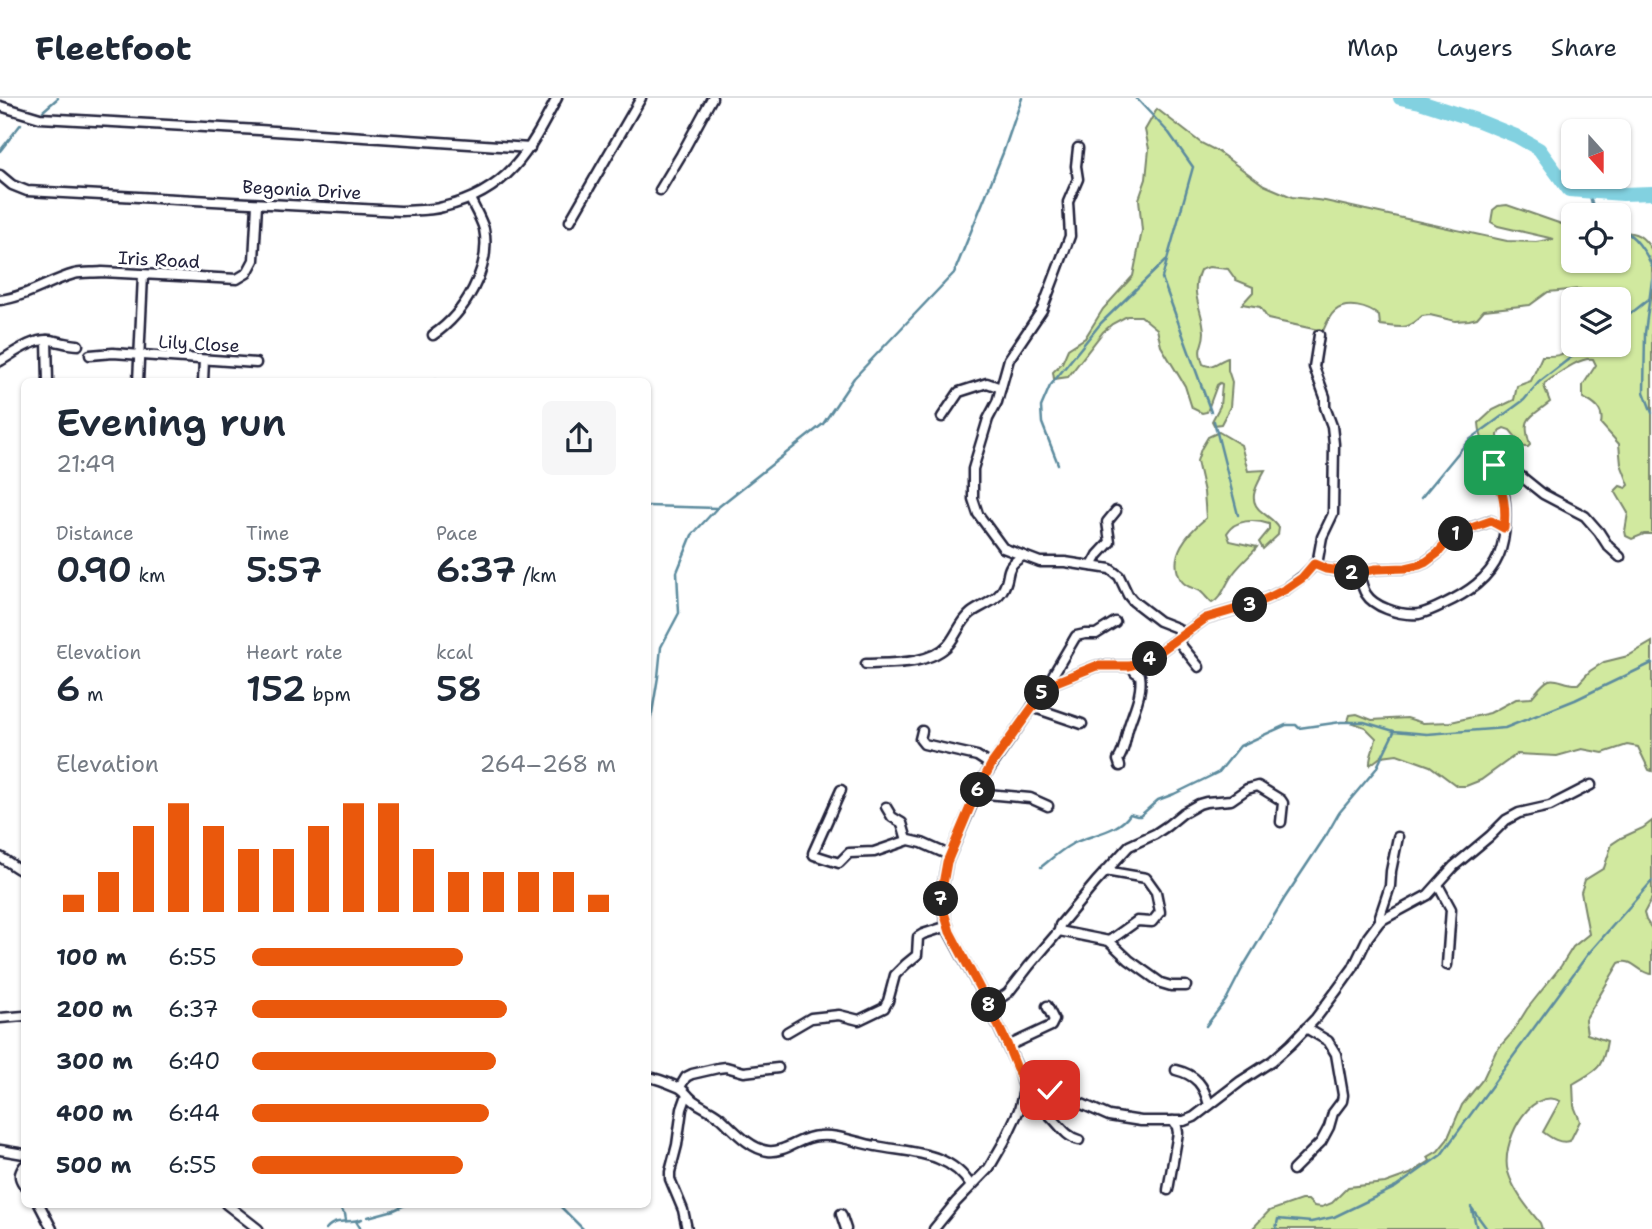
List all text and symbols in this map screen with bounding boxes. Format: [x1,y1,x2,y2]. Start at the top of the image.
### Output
text: Fleetfoot [35,26,192,71]
text: Map [1347,32,1398,64]
text: Layers [1436,32,1513,64]
text: Share [1551,32,1617,64]
north arrow [1561,119,1631,189]
map controls [1561,119,1631,357]
street label: Begonia Drive [242,175,362,205]
button: locate [1561,203,1631,273]
street label: Iris Road [117,246,201,274]
button: layers [1561,287,1631,357]
street label: Lily Close [158,330,240,358]
text: Evening run [56,397,286,448]
button: share [542,401,616,475]
pin [1464,435,1524,495]
icon: arrive [1475,446,1513,484]
text: 21:49 [56,449,116,479]
pin: 1 [1438,516,1474,551]
text: Distance [56,521,134,546]
text: Time [246,521,290,546]
text: Pace [436,521,478,546]
text: 1 [1451,521,1460,546]
text: 0.90 [56,546,132,593]
text: 5:57 [246,546,322,593]
text: 6:37 [436,546,516,593]
pin: 2 [1334,556,1370,590]
text: 2 [1345,560,1358,585]
text: km [132,563,165,588]
text: /km [516,563,557,588]
pin: 3 [1232,588,1268,622]
text: 3 [1243,592,1256,617]
text: Elevation [56,640,141,665]
text: Heart rate [246,640,343,665]
text: kcal [436,640,473,665]
pin: 4 [1132,642,1168,676]
text: 4 [1143,646,1156,671]
text: 6 [56,665,81,712]
text: 152 [246,665,306,712]
text: 58 [436,665,482,712]
pin: 5 [1024,676,1060,710]
text: 5 [1036,680,1047,705]
text: m [81,682,103,707]
text: bpm [306,682,351,707]
text: Elevation [56,749,159,779]
text: 264–268 m [479,749,616,779]
pin: 6 [960,772,996,808]
text: 6 [971,777,984,802]
pin: 7 [923,882,958,916]
text: 7 [934,886,947,911]
text: 100 m [56,942,127,972]
text: 6:55 [168,942,217,972]
pin: 8 [972,988,1006,1023]
text: 8 [982,992,995,1017]
text: 200 m [56,994,133,1024]
text: 6:37 [168,994,219,1024]
text: 300 m [56,1046,133,1076]
text: 6:40 [168,1046,220,1076]
pin [1020,1060,1080,1120]
icon: check [1031,1071,1069,1109]
text: 400 m [56,1098,133,1128]
text: 6:44 [168,1098,220,1128]
text: 500 m [56,1150,131,1180]
text: 6:55 [168,1150,217,1180]

